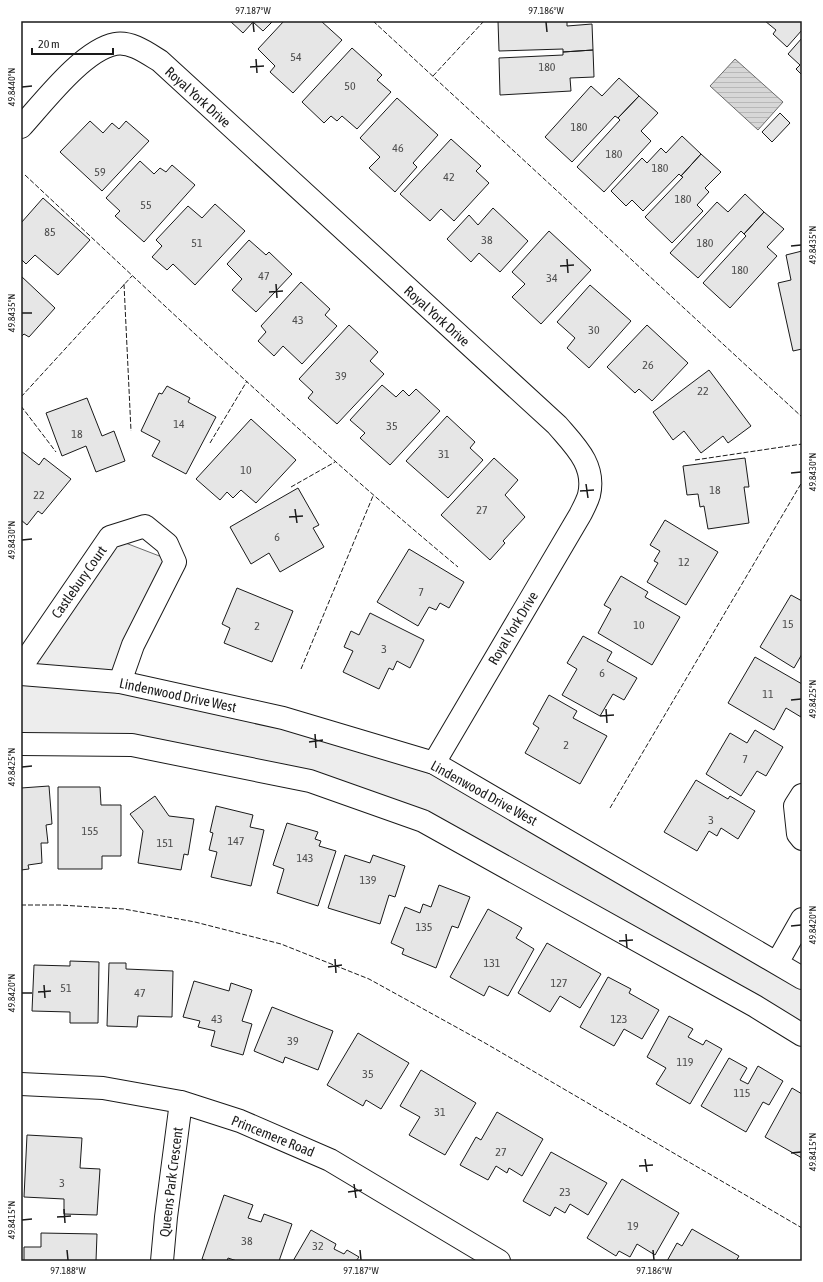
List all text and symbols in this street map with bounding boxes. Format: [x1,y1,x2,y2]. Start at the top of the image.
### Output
text: 97.187°W [235,5,271,16]
text: 97.186°W [528,5,564,16]
scale bar [32,30,113,56]
text: 20 m [38,37,60,51]
house number: 54 [290,50,302,64]
house number: 180 [539,60,556,74]
street label: Royal York Drive [162,63,234,131]
text: 49.8440°N [6,68,17,106]
house number: 50 [344,79,356,93]
house number: 180 [571,120,588,134]
house number: 46 [392,141,404,155]
house number: 180 [606,147,623,161]
house number: 180 [652,161,669,175]
house number: 59 [94,165,106,179]
house number: 42 [443,170,455,184]
house number: 180 [675,192,692,206]
house number: 55 [140,198,152,212]
house number: 85 [44,225,56,239]
text: 49.8435°N [807,226,818,264]
house number: 38 [481,233,493,247]
house number: 51 [191,236,203,250]
house number: 180 [697,236,714,250]
house number: 180 [732,263,749,277]
house number: 47 [258,269,270,283]
house number: 34 [546,271,558,285]
street label: Royal York Drive [401,282,473,350]
text: 49.8435°N [6,294,17,332]
house number: 43 [292,313,304,327]
house number: 30 [588,323,600,337]
house number: 26 [642,358,654,372]
house number: 39 [335,369,347,383]
house number: 22 [697,384,709,398]
house number: 14 [173,417,185,431]
house number: 35 [386,419,398,433]
house number: 18 [71,427,83,441]
house number: 31 [438,447,450,461]
text: 49.8430°N [807,453,818,491]
house number: 10 [240,463,252,477]
house number: 18 [709,483,721,497]
house number: 22 [33,488,45,502]
house number: 27 [476,503,488,517]
text: 49.8430°N [6,521,17,559]
house number: 6 [274,530,280,544]
street label: Castlebury Court [48,543,110,621]
house number: 12 [678,555,690,569]
house number: 7 [418,585,424,599]
street label: Royal York Drive [485,588,541,668]
house number: 15 [782,617,794,631]
house number: 10 [633,618,645,632]
house number: 2 [254,619,260,633]
house number: 3 [381,642,387,656]
house number: 6 [599,666,605,680]
street label: Lindenwood Drive West [118,675,238,715]
text: 49.8425°N [807,680,818,718]
house number: 11 [762,687,774,701]
house number: 2 [563,738,569,752]
text: 49.8425°N [6,748,17,786]
house number: 7 [742,752,748,766]
street label: Lindenwood Drive West [428,757,540,829]
house number: 3 [708,813,714,827]
house number: 155 [82,824,98,838]
house number: 147 [228,834,245,848]
house number: 151 [157,836,174,850]
house number: 143 [297,851,313,865]
house number: 139 [360,873,377,887]
text: 49.8420°N [807,906,818,944]
house number: 135 [416,920,432,934]
house number: 131 [484,956,501,970]
text: 49.8420°N [6,974,17,1012]
house number: 127 [551,976,568,990]
house number: 51 [60,981,72,995]
house number: 47 [134,986,146,1000]
house number: 43 [211,1012,223,1026]
house number: 123 [611,1012,627,1026]
house number: 39 [287,1034,299,1048]
house number: 119 [677,1055,694,1069]
house number: 35 [362,1067,374,1081]
house number: 115 [734,1086,750,1100]
house number: 31 [434,1105,446,1119]
street label: Princemere Road [229,1112,317,1160]
street label: Queens Park Crescent [156,1126,186,1238]
text: 49.8415°N [807,1133,818,1171]
house number: 27 [495,1145,507,1159]
house number: 3 [59,1176,65,1190]
house number: 23 [559,1185,571,1199]
text: 49.8415°N [6,1201,17,1239]
house number: 19 [627,1219,639,1233]
house number: 38 [241,1234,253,1248]
house number: 32 [312,1239,324,1253]
text: 97.188°W [50,1265,86,1276]
text: 97.187°W [343,1265,379,1276]
text: 97.186°W [636,1265,672,1276]

